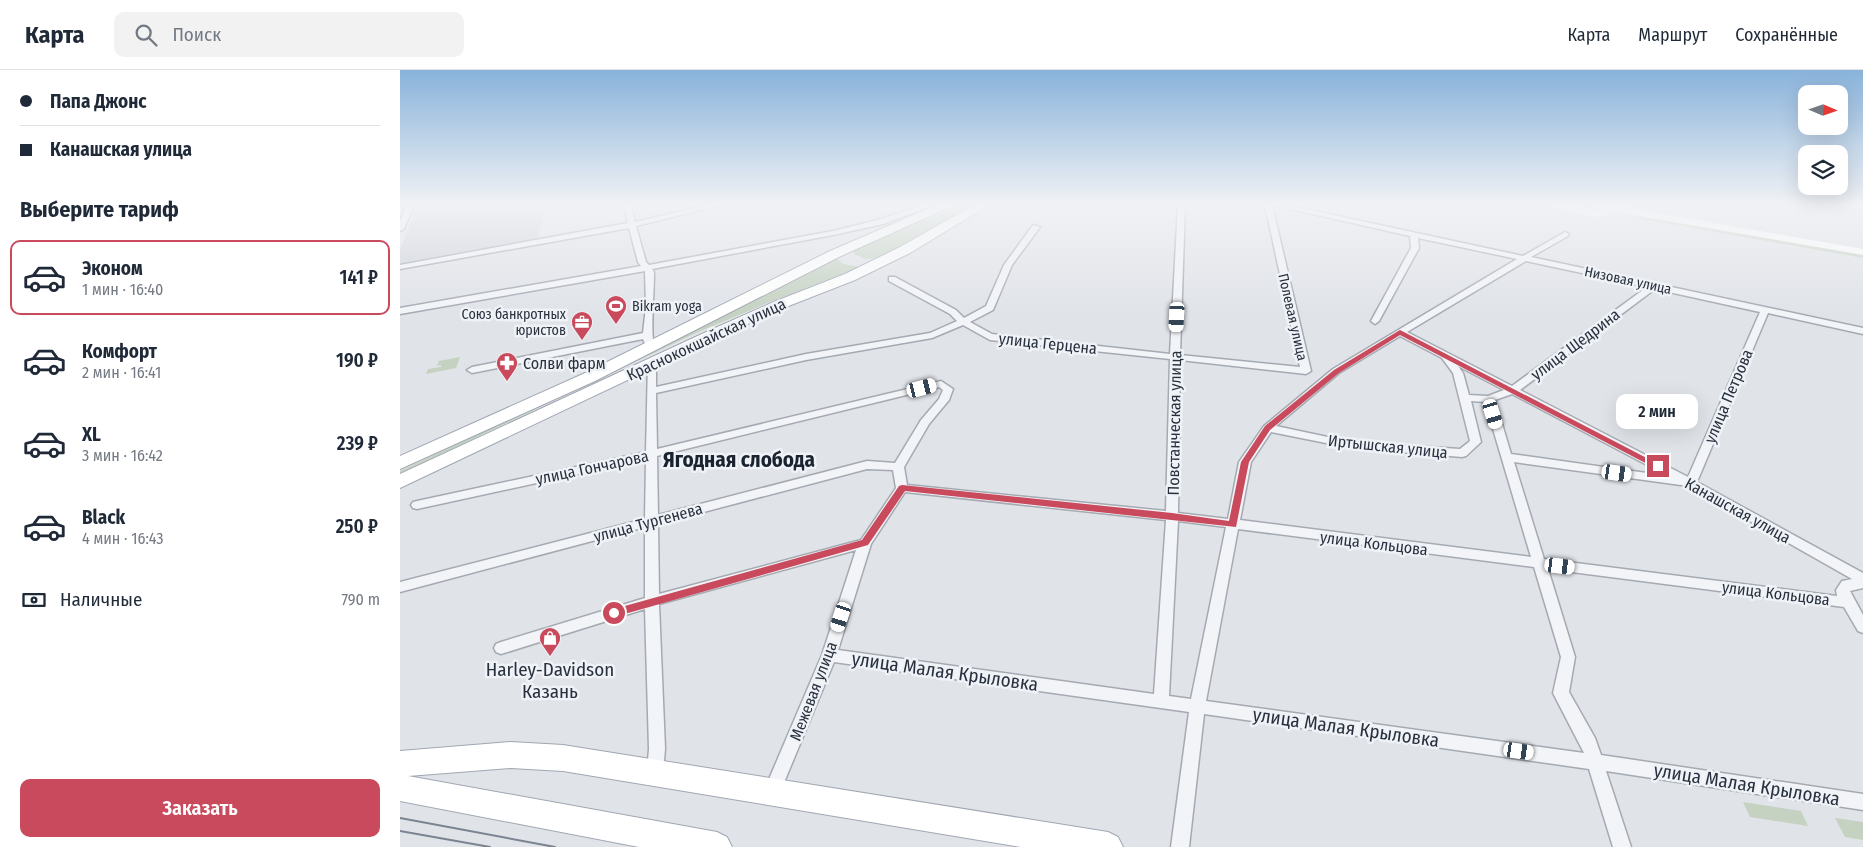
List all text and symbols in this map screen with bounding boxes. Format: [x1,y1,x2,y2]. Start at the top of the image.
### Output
search box [114,12,464,57]
text: Карта [25,21,84,49]
icon: search [132,21,160,49]
text: Поиск [172,23,221,46]
text: Карта [1567,24,1610,46]
text: Маршрут [1638,24,1707,46]
text: Сохранённые [1735,24,1838,46]
north arrow [1798,85,1848,135]
map controls [1798,85,1848,195]
text: Папа Джонс [50,90,147,113]
text: Канашская улица [50,138,192,161]
button: layers [1798,145,1848,195]
text: Выберите тариф [20,196,179,223]
icon: car [22,255,67,300]
text: Эконом [82,257,143,280]
street label: Низовая улица [1583,263,1673,298]
text: 141 ₽ [340,266,378,289]
street label: Полевая улица [1274,272,1311,362]
text: 1 мин · 16:40 [82,280,163,299]
sports icon: Bikram yoga [604,294,628,325]
street label: Краснококшайская улица [624,294,789,385]
place label: Bikram yoga [632,298,702,315]
car [1168,302,1185,332]
street label: улица Щедрина [1527,305,1624,384]
place label: Союз банкротных юристов [462,306,567,339]
office icon: Союз банкротных юристов [570,310,594,341]
street label: улица Герцена [998,329,1098,358]
icon: car [22,338,67,383]
text: Комфорт [82,340,157,363]
street label: улица Петрова [1700,346,1757,446]
text: 190 ₽ [336,349,378,372]
street label: Повстанческая улица [1164,350,1185,496]
pharmacy icon: Солви фарм [495,351,519,382]
place label: Солви фарм [523,354,605,373]
text: 2 мин · 16:41 [82,363,161,382]
car [905,377,938,399]
callout: 2 мин [1617,394,1699,428]
car [1481,397,1504,431]
text: 2 мин [1638,402,1676,421]
icon: car [22,421,67,466]
text: XL [82,423,101,446]
street label: Иртышская улица [1327,431,1449,462]
text: 239 ₽ [337,432,378,455]
text: 3 мин · 16:42 [82,446,163,465]
street label: улица Гончарова [534,446,650,489]
district label: Ягодная слобода [663,447,815,473]
route end [1647,455,1669,477]
car [1601,463,1632,483]
street label: Канашская улица [1682,474,1794,547]
street label: улица Тургенева [592,499,705,546]
icon: car [22,504,67,549]
text: Black [82,506,125,529]
text: 250 ₽ [336,515,378,538]
street label: улица Кольцова [1319,527,1429,560]
text: 4 мин · 16:43 [82,529,164,548]
car [1544,557,1575,575]
street label: улица Кольцова [1721,577,1831,610]
icon: cash [20,586,48,614]
text: Наличные [60,588,142,611]
text: 790 m [342,590,380,609]
car [829,600,852,634]
route start [603,602,625,624]
shop icon: Harley-Davidson Казань [538,626,562,657]
street label: Межевая улица [786,639,841,743]
street label: улица Малая Крыловка [850,647,1040,696]
place label: Harley-Davidson Казань [486,658,614,703]
street label: улица Малая Крыловка [1251,703,1441,752]
car [1503,741,1534,761]
street label: улица Малая Крыловка [1652,758,1842,811]
button: Заказать [20,779,380,837]

